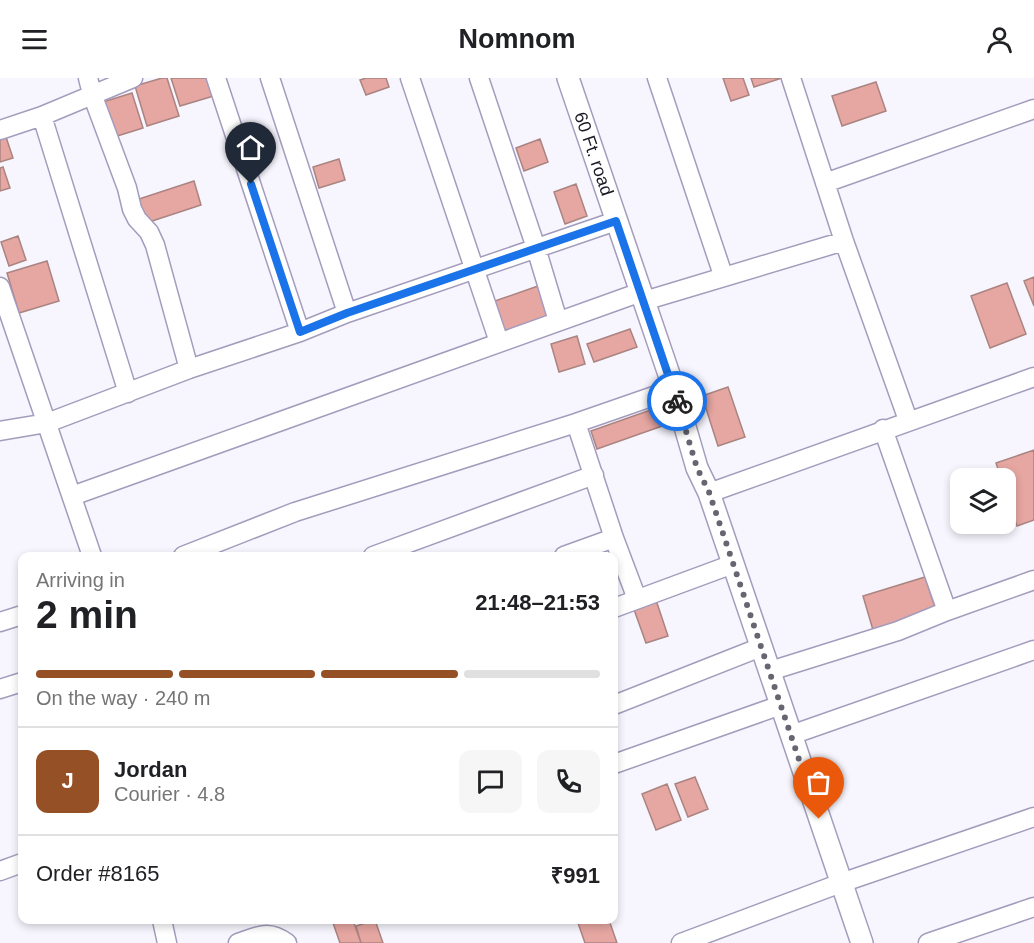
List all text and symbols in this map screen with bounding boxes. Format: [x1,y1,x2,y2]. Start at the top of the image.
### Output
icon: menu [18,23,51,56]
icon: person [983,23,1016,56]
text: Nomnom [459,24,576,54]
street label: 60 Ft. road [570,109,617,198]
pin [225,122,276,184]
icon: home [234,131,267,164]
courier [647,371,707,431]
icon: bike [661,385,694,418]
map controls [950,468,1016,534]
button: layers [950,468,1016,534]
text: Arriving in [36,569,125,591]
text: 21:48–21:53 [475,590,600,615]
text: 2 min [36,593,138,636]
text: On the way · 240 m [36,687,211,709]
button: chat [459,750,522,813]
button: phone [537,750,600,813]
text: Jordan [114,757,187,782]
pin [793,757,844,819]
icon: bag [802,766,835,799]
text: J [61,768,74,793]
text: Courier · 4.8 [114,783,225,805]
text: Order #8165 [36,861,160,886]
text: ₹991 [551,863,600,888]

